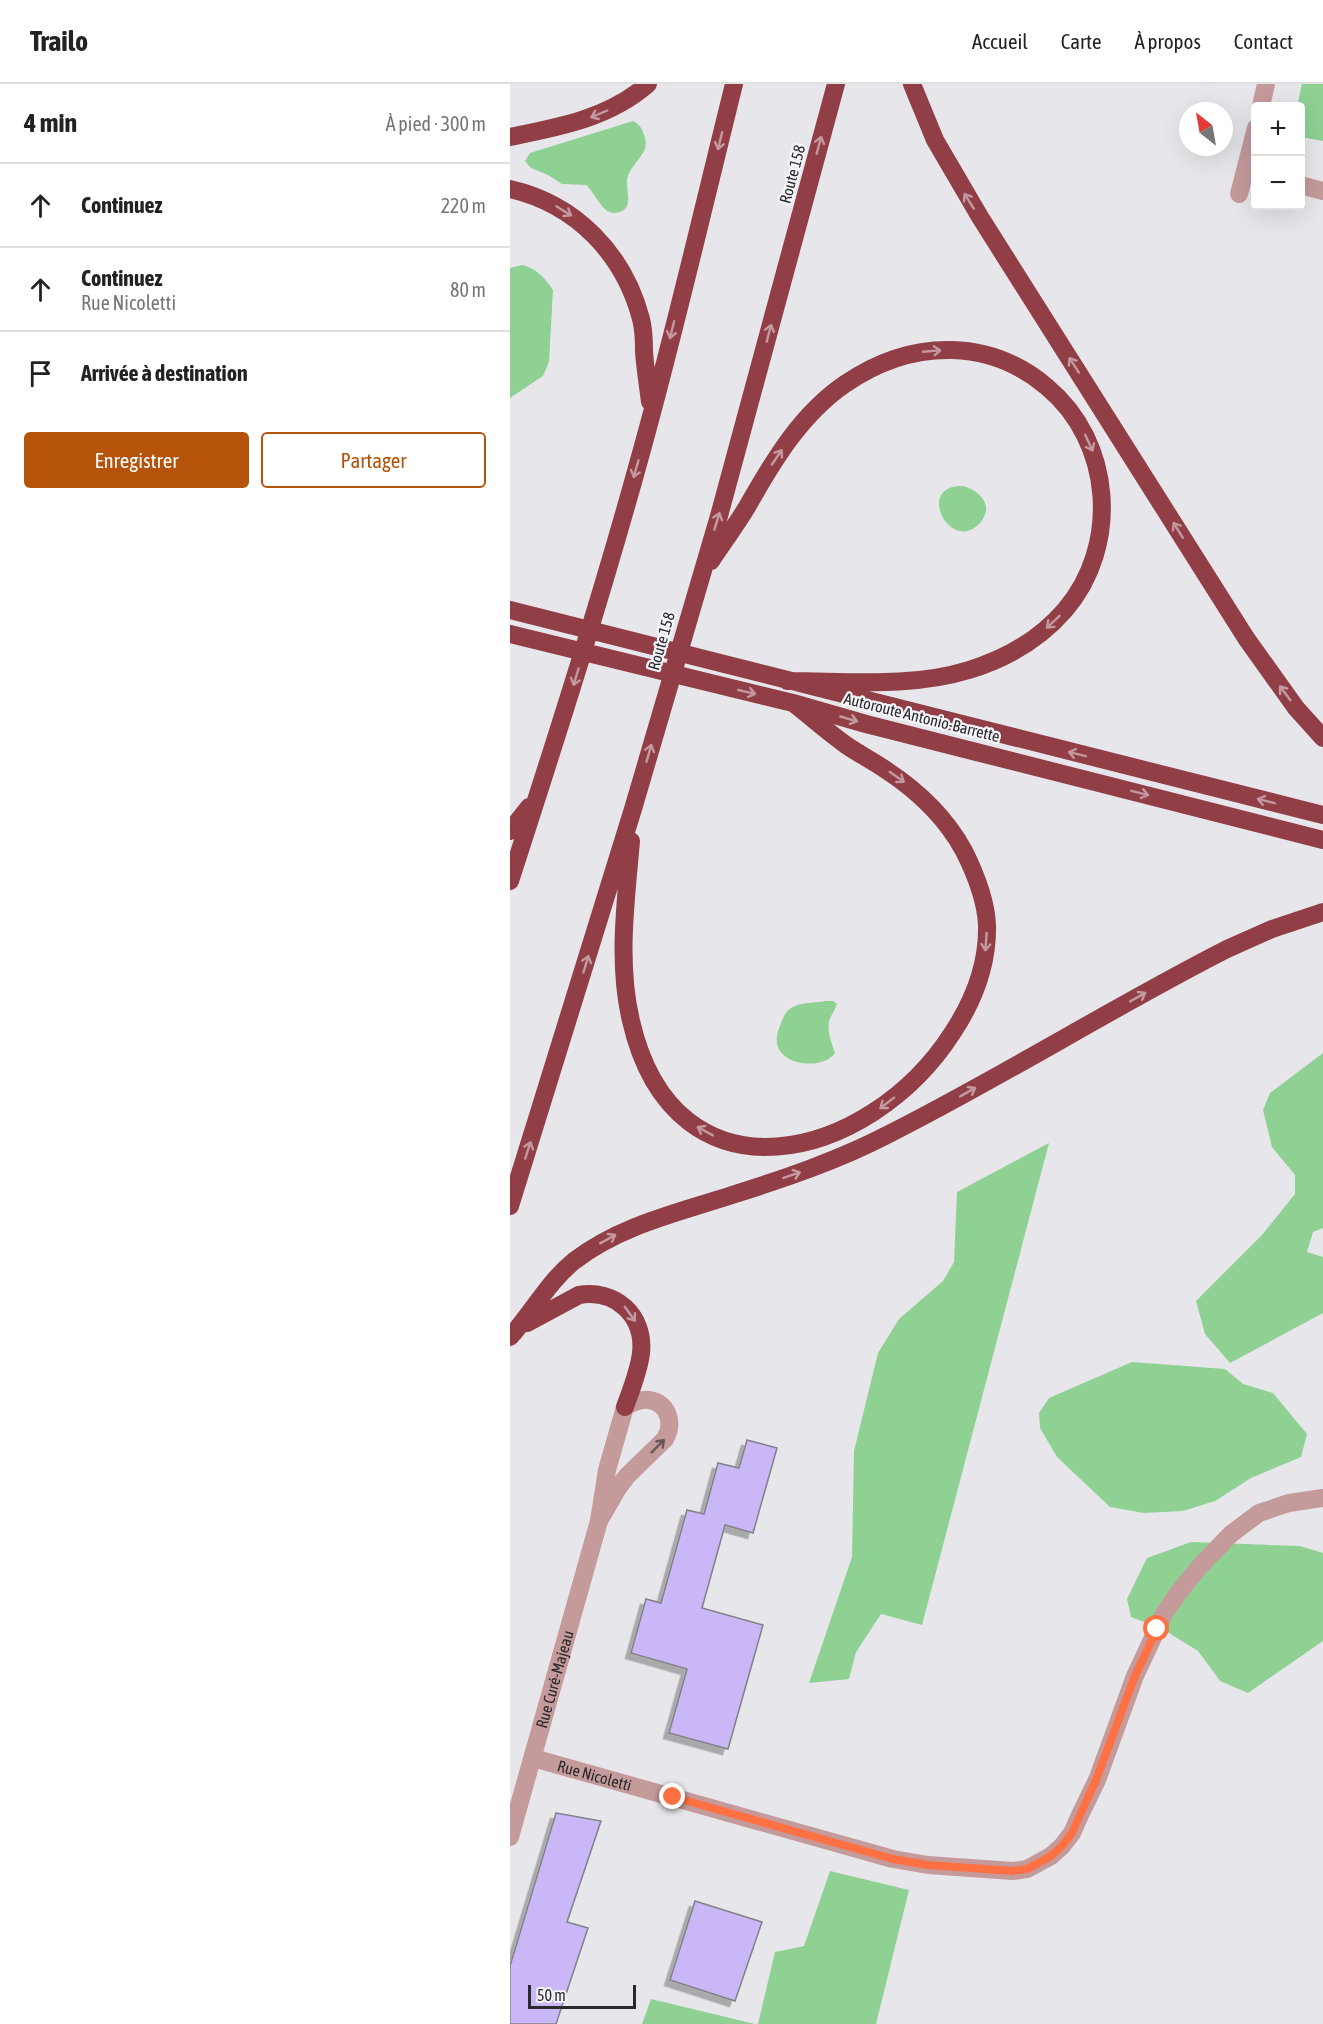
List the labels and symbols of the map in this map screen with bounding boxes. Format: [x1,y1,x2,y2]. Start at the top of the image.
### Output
north arrow [1179,102,1233,156]
one-way arrow [590,109,608,120]
one-way arrow [713,131,725,150]
one-way arrow [814,136,826,155]
street label: Route 158 [776,143,808,205]
one-way arrow [963,193,975,210]
one-way arrow [555,206,572,218]
one-way arrow [666,320,678,339]
one-way arrow [764,324,775,343]
one-way arrow [922,345,942,356]
one-way arrow [1068,357,1080,374]
one-way arrow [1083,434,1095,452]
one-way arrow [771,449,783,466]
one-way arrow [630,459,641,478]
one-way arrow [712,512,723,531]
one-way arrow [1172,522,1184,539]
street label: Route 158 [644,610,678,672]
one-way arrow [1045,615,1060,629]
one-way arrow [570,667,581,686]
one-way arrow [1278,686,1291,702]
one-way arrow [737,687,756,699]
street label: Autoroute Antonio-Barrette [842,689,1002,745]
one-way arrow [839,714,858,725]
one-way arrow [644,744,655,763]
one-way arrow [1068,747,1087,759]
one-way arrow [889,771,905,784]
one-way arrow [1130,788,1149,800]
one-way arrow [1257,795,1276,807]
one-way arrow [980,931,991,951]
one-way arrow [581,955,592,974]
one-way arrow [1129,991,1147,1002]
one-way arrow [959,1086,976,1098]
one-way arrow [880,1097,896,1110]
one-way arrow [697,1125,715,1136]
one-way arrow [523,1141,534,1160]
one-way arrow [782,1169,801,1180]
one-way arrow [599,1233,616,1245]
one-way arrow [624,1306,636,1322]
one-way arrow [651,1438,666,1453]
route start [1143,1615,1169,1641]
street label: Rue Curé-Majeau [532,1628,577,1730]
street label: Rue Nicoletti [556,1756,634,1794]
route end [659,1783,685,1809]
scale bar [528,1982,636,2010]

